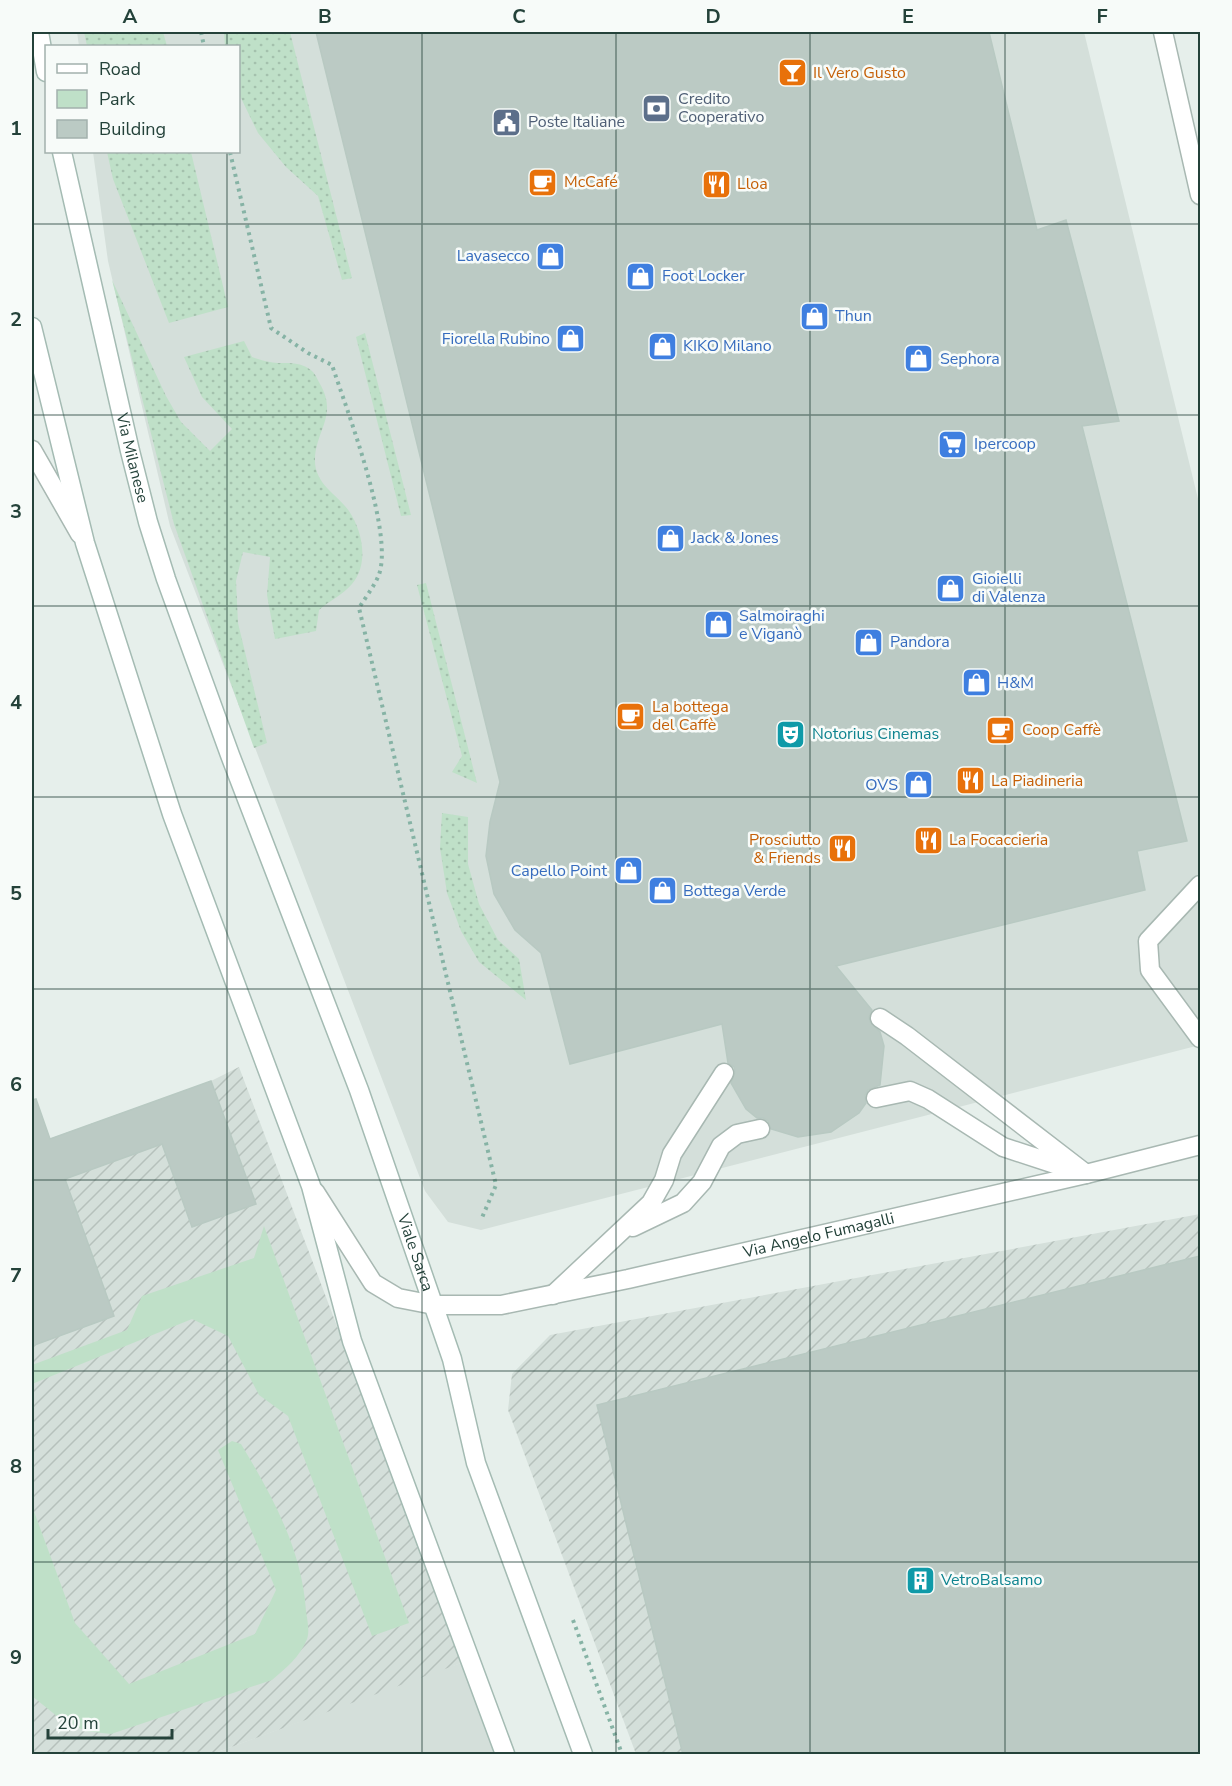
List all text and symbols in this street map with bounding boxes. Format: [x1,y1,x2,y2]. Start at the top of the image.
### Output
text: A [123,3,138,30]
text: B [318,3,332,30]
text: C [512,3,526,30]
text: D [705,3,721,30]
text: E [902,3,914,30]
text: F [1096,3,1108,30]
legend [45,45,240,153]
text: Road [99,57,141,81]
bar icon: Il Vero Gusto [776,57,808,89]
place label: Il Vero Gusto [813,62,906,84]
text: Park [99,87,136,111]
place label: Credito Cooperativo [678,88,764,128]
bank icon: Credito Cooperativo [641,92,673,124]
public building icon: Poste Italiane [491,106,523,138]
place label: Poste Italiane [528,111,625,133]
text: 1 [10,115,22,142]
text: Building [99,117,166,141]
cafe icon: McCafé [527,166,559,198]
restaurant icon: Lloa [700,168,732,200]
place label: McCafé [564,171,618,193]
place label: Lloa [737,173,768,195]
shop icon: Lavasecco [535,240,567,272]
place label: Lavasecco [457,245,530,267]
shop icon: Foot Locker [625,260,657,292]
place label: Foot Locker [662,265,745,287]
shop icon: Thun [798,300,830,332]
place label: Thun [835,305,872,327]
text: 2 [10,306,22,333]
shop icon: Fiorella Rubino [555,323,587,355]
place label: Fiorella Rubino [442,328,550,350]
shop icon: KIKO Milano [646,330,678,362]
place label: KIKO Milano [683,335,772,357]
shop icon: Sephora [903,343,935,375]
place label: Sephora [940,348,1000,370]
street label: Via Milanese [111,410,154,505]
supermarket icon: Ipercoop [937,428,969,460]
place label: Ipercoop [974,433,1036,455]
text: 3 [10,498,22,525]
shop icon: Jack & Jones [654,522,686,554]
place label: Jack & Jones [690,527,779,549]
place label: Gioielli di Valenza [972,568,1046,608]
shop icon: Gioielli di Valenza [935,572,967,604]
place label: Salmoiraghi e Viganò [739,605,825,645]
shop icon: Salmoiraghi e Viganò [702,609,734,641]
shop icon: Pandora [853,626,885,658]
place label: Pandora [890,631,950,653]
shop icon: H&M [960,667,992,699]
place label: H&M [997,672,1034,694]
text: 4 [10,689,22,716]
place label: La bottega del Caffè [652,696,729,736]
cafe icon: La bottega del Caffè [615,700,647,732]
cafe icon: Coop Caffè [985,714,1017,746]
theatre icon: Notorius Cinemas [775,718,807,750]
place label: Coop Caffè [1022,719,1101,741]
place label: Notorius Cinemas [812,723,939,745]
restaurant icon: La Piadineria [954,765,986,797]
shop icon: OVS [903,769,935,801]
place label: La Piadineria [991,770,1083,792]
place label: OVS [865,774,898,796]
restaurant icon: La Focaccieria [912,824,944,856]
place label: Prosciutto & Friends [749,829,821,869]
place label: La Focaccieria [949,829,1048,851]
restaurant icon: Prosciutto & Friends [826,833,858,865]
shop icon: Capello Point [612,855,644,887]
place label: Capello Point [511,860,607,882]
shop icon: Bottega Verde [646,875,678,907]
text: 5 [10,880,22,907]
place label: Bottega Verde [683,880,786,902]
text: 6 [10,1071,22,1098]
street label: Via Angelo Fumagalli [740,1207,896,1264]
street label: Viale Sarca [391,1210,439,1294]
text: 7 [10,1262,22,1289]
text: 8 [10,1453,22,1480]
building icon: VetroBalsamo [904,1564,936,1596]
place label: VetroBalsamo [940,1569,1043,1591]
text: 9 [10,1644,22,1671]
scale bar [48,1702,172,1740]
text: 20 m [57,1711,99,1735]

